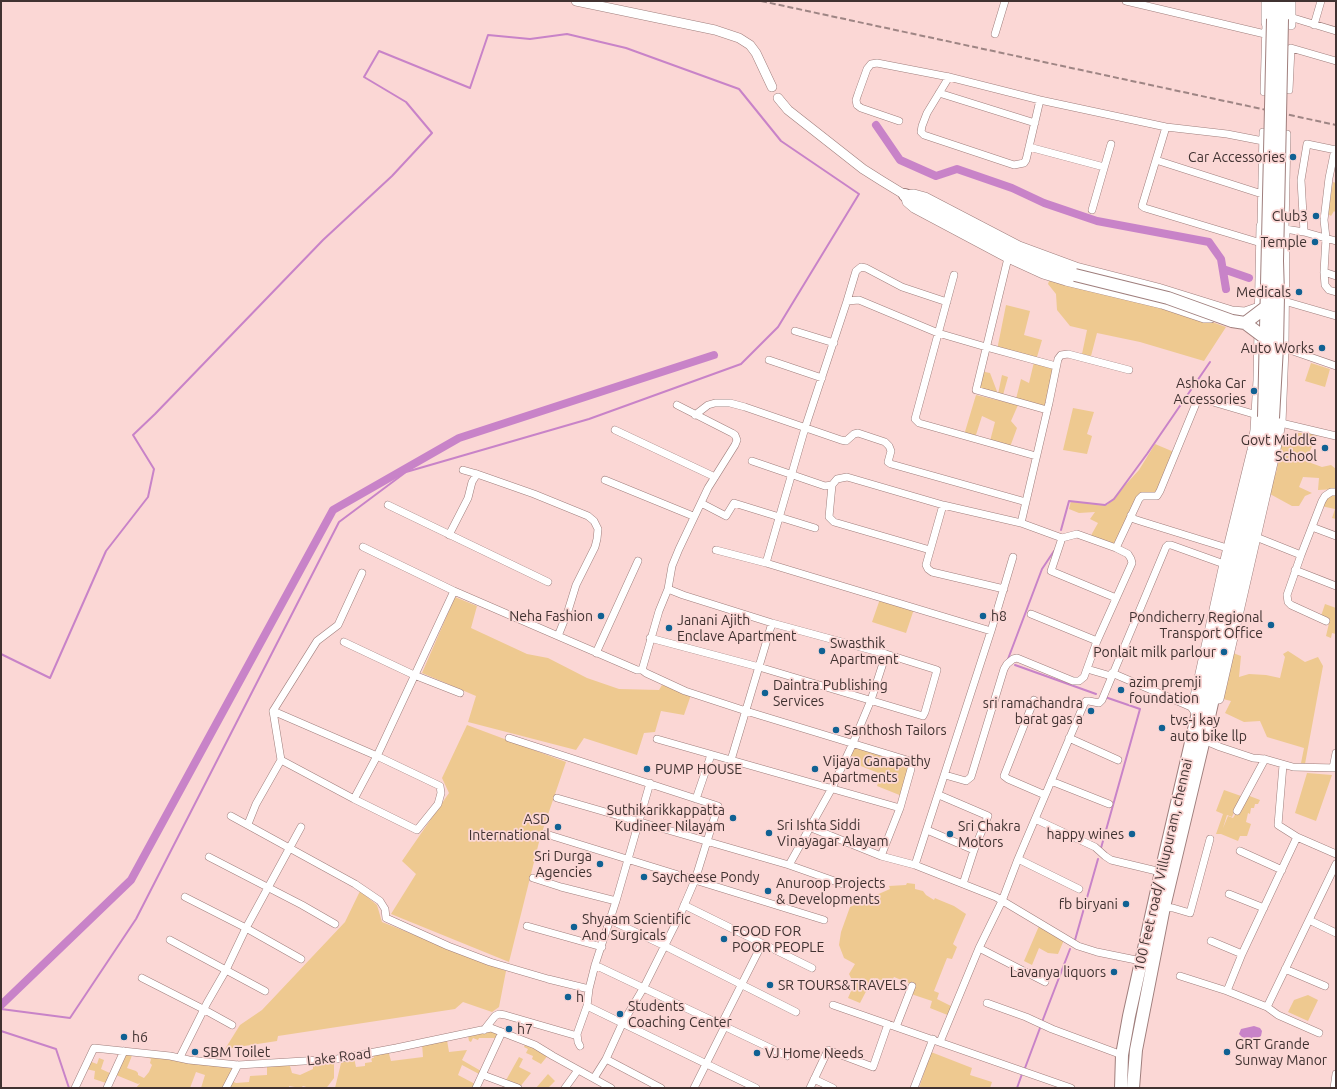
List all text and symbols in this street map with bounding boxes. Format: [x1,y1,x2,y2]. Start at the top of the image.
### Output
place label: Car Accessories [1188,149,1285,165]
marker: Car Accessories [1288,152,1298,162]
place label: Club3 [1272,208,1308,224]
marker: Club3 [1311,211,1321,221]
place label: Temple [1260,234,1307,250]
marker: Temple [1310,237,1320,247]
place label: Medicals [1236,284,1291,300]
marker: Medicals [1294,287,1304,297]
place label: Auto Works [1241,340,1314,356]
marker: Auto Works [1317,343,1327,353]
place label: Ashoka Car Accessories [1173,375,1246,408]
marker: Ashoka Car Accessories [1249,386,1259,396]
place label: Govt Middle School [1241,432,1317,464]
marker: Govt Middle School [1320,443,1330,453]
place label: Neha Fashion [509,608,593,624]
place label: h8 [991,608,1007,624]
place label: Pondicherry Regional Transport Office [1129,609,1263,642]
marker: Neha Fashion [596,611,606,621]
marker: h8 [978,611,988,621]
place label: Janani Ajith Enclave Apartment [677,612,797,644]
marker: Pondicherry Regional Transport Office [1266,620,1276,630]
marker: Janani Ajith Enclave Apartment [664,623,674,633]
place label: Swasthik Apartment [830,635,899,668]
place label: Ponlait milk parlour [1093,644,1216,660]
marker: Swasthik Apartment [817,646,827,656]
marker: Ponlait milk parlour [1219,647,1229,657]
place label: azim premji foundation [1129,674,1201,706]
place label: Daintra Publishing Services [773,677,888,710]
marker: azim premji foundation [1116,685,1126,695]
marker: Daintra Publishing Services [760,688,770,698]
place label: sri ramachandra barat gas a [983,695,1083,728]
marker: sri ramachandra barat gas a [1086,706,1096,716]
place label: tvs-j kay auto bike llp [1170,712,1247,744]
place label: Santhosh Tailors [844,722,947,738]
marker: tvs-j kay auto bike llp [1157,723,1167,733]
marker: Santhosh Tailors [831,725,841,735]
place label: Vijaya Ganapathy Apartments [823,753,931,786]
street label: 100 feet road/ Villupuram, chennai [1130,757,1196,973]
place label: PUMP HOUSE [655,761,742,777]
marker: PUMP HOUSE [642,764,652,774]
marker: Vijaya Ganapathy Apartments [810,764,820,774]
place label: Suthikarikkappatta Kudineer Nilayam [607,802,725,834]
place label: ASD International [469,811,550,844]
marker: Suthikarikkappatta Kudineer Nilayam [728,813,738,823]
place label: Sri Ishta Siddi Vinayagar Alayam [777,817,889,850]
place label: Sri Chakra Motors [958,818,1021,850]
marker: ASD International [553,822,563,832]
place label: happy wines [1046,826,1124,842]
marker: Sri Ishta Siddi Vinayagar Alayam [764,828,774,838]
marker: Sri Chakra Motors [945,829,955,839]
marker: happy wines [1127,829,1137,839]
place label: Sri Durga Agencies [534,848,592,880]
marker: Sri Durga Agencies [595,859,605,869]
place label: Saycheese Pondy [652,869,760,885]
marker: Saycheese Pondy [639,872,649,882]
place label: Anuroop Projects & Developments [776,875,885,908]
marker: Anuroop Projects & Developments [763,886,773,896]
place label: fb biryani [1059,896,1118,912]
marker: fb biryani [1121,899,1131,909]
place label: Shyaam Scientific And Surgicals [582,911,691,944]
marker: Shyaam Scientific And Surgicals [569,922,579,932]
place label: FOOD FOR POOR PEOPLE [732,923,824,956]
marker: FOOD FOR POOR PEOPLE [719,934,729,944]
place label: Lavanya liquors [1010,964,1106,980]
marker: Lavanya liquors [1109,967,1119,977]
place label: SR TOURS&TRAVELS [778,977,907,993]
marker: SR TOURS&TRAVELS [765,980,775,990]
place label: h [576,989,584,1005]
marker: h [563,992,573,1002]
place label: Students Coaching Center [628,998,732,1030]
marker: Students Coaching Center [615,1009,625,1019]
place label: h7 [517,1021,533,1037]
marker: h7 [504,1024,514,1034]
place label: h6 [132,1029,148,1045]
marker: h6 [119,1032,129,1042]
place label: GRT Grande Sunway Manor [1235,1036,1327,1068]
place label: SBM Toilet [203,1044,270,1060]
street label: Lake Road [306,1045,372,1069]
place label: VJ Home Needs [765,1045,864,1061]
marker: SBM Toilet [190,1047,200,1057]
marker: GRT Grande Sunway Manor [1222,1047,1232,1057]
marker: VJ Home Needs [752,1048,762,1058]

